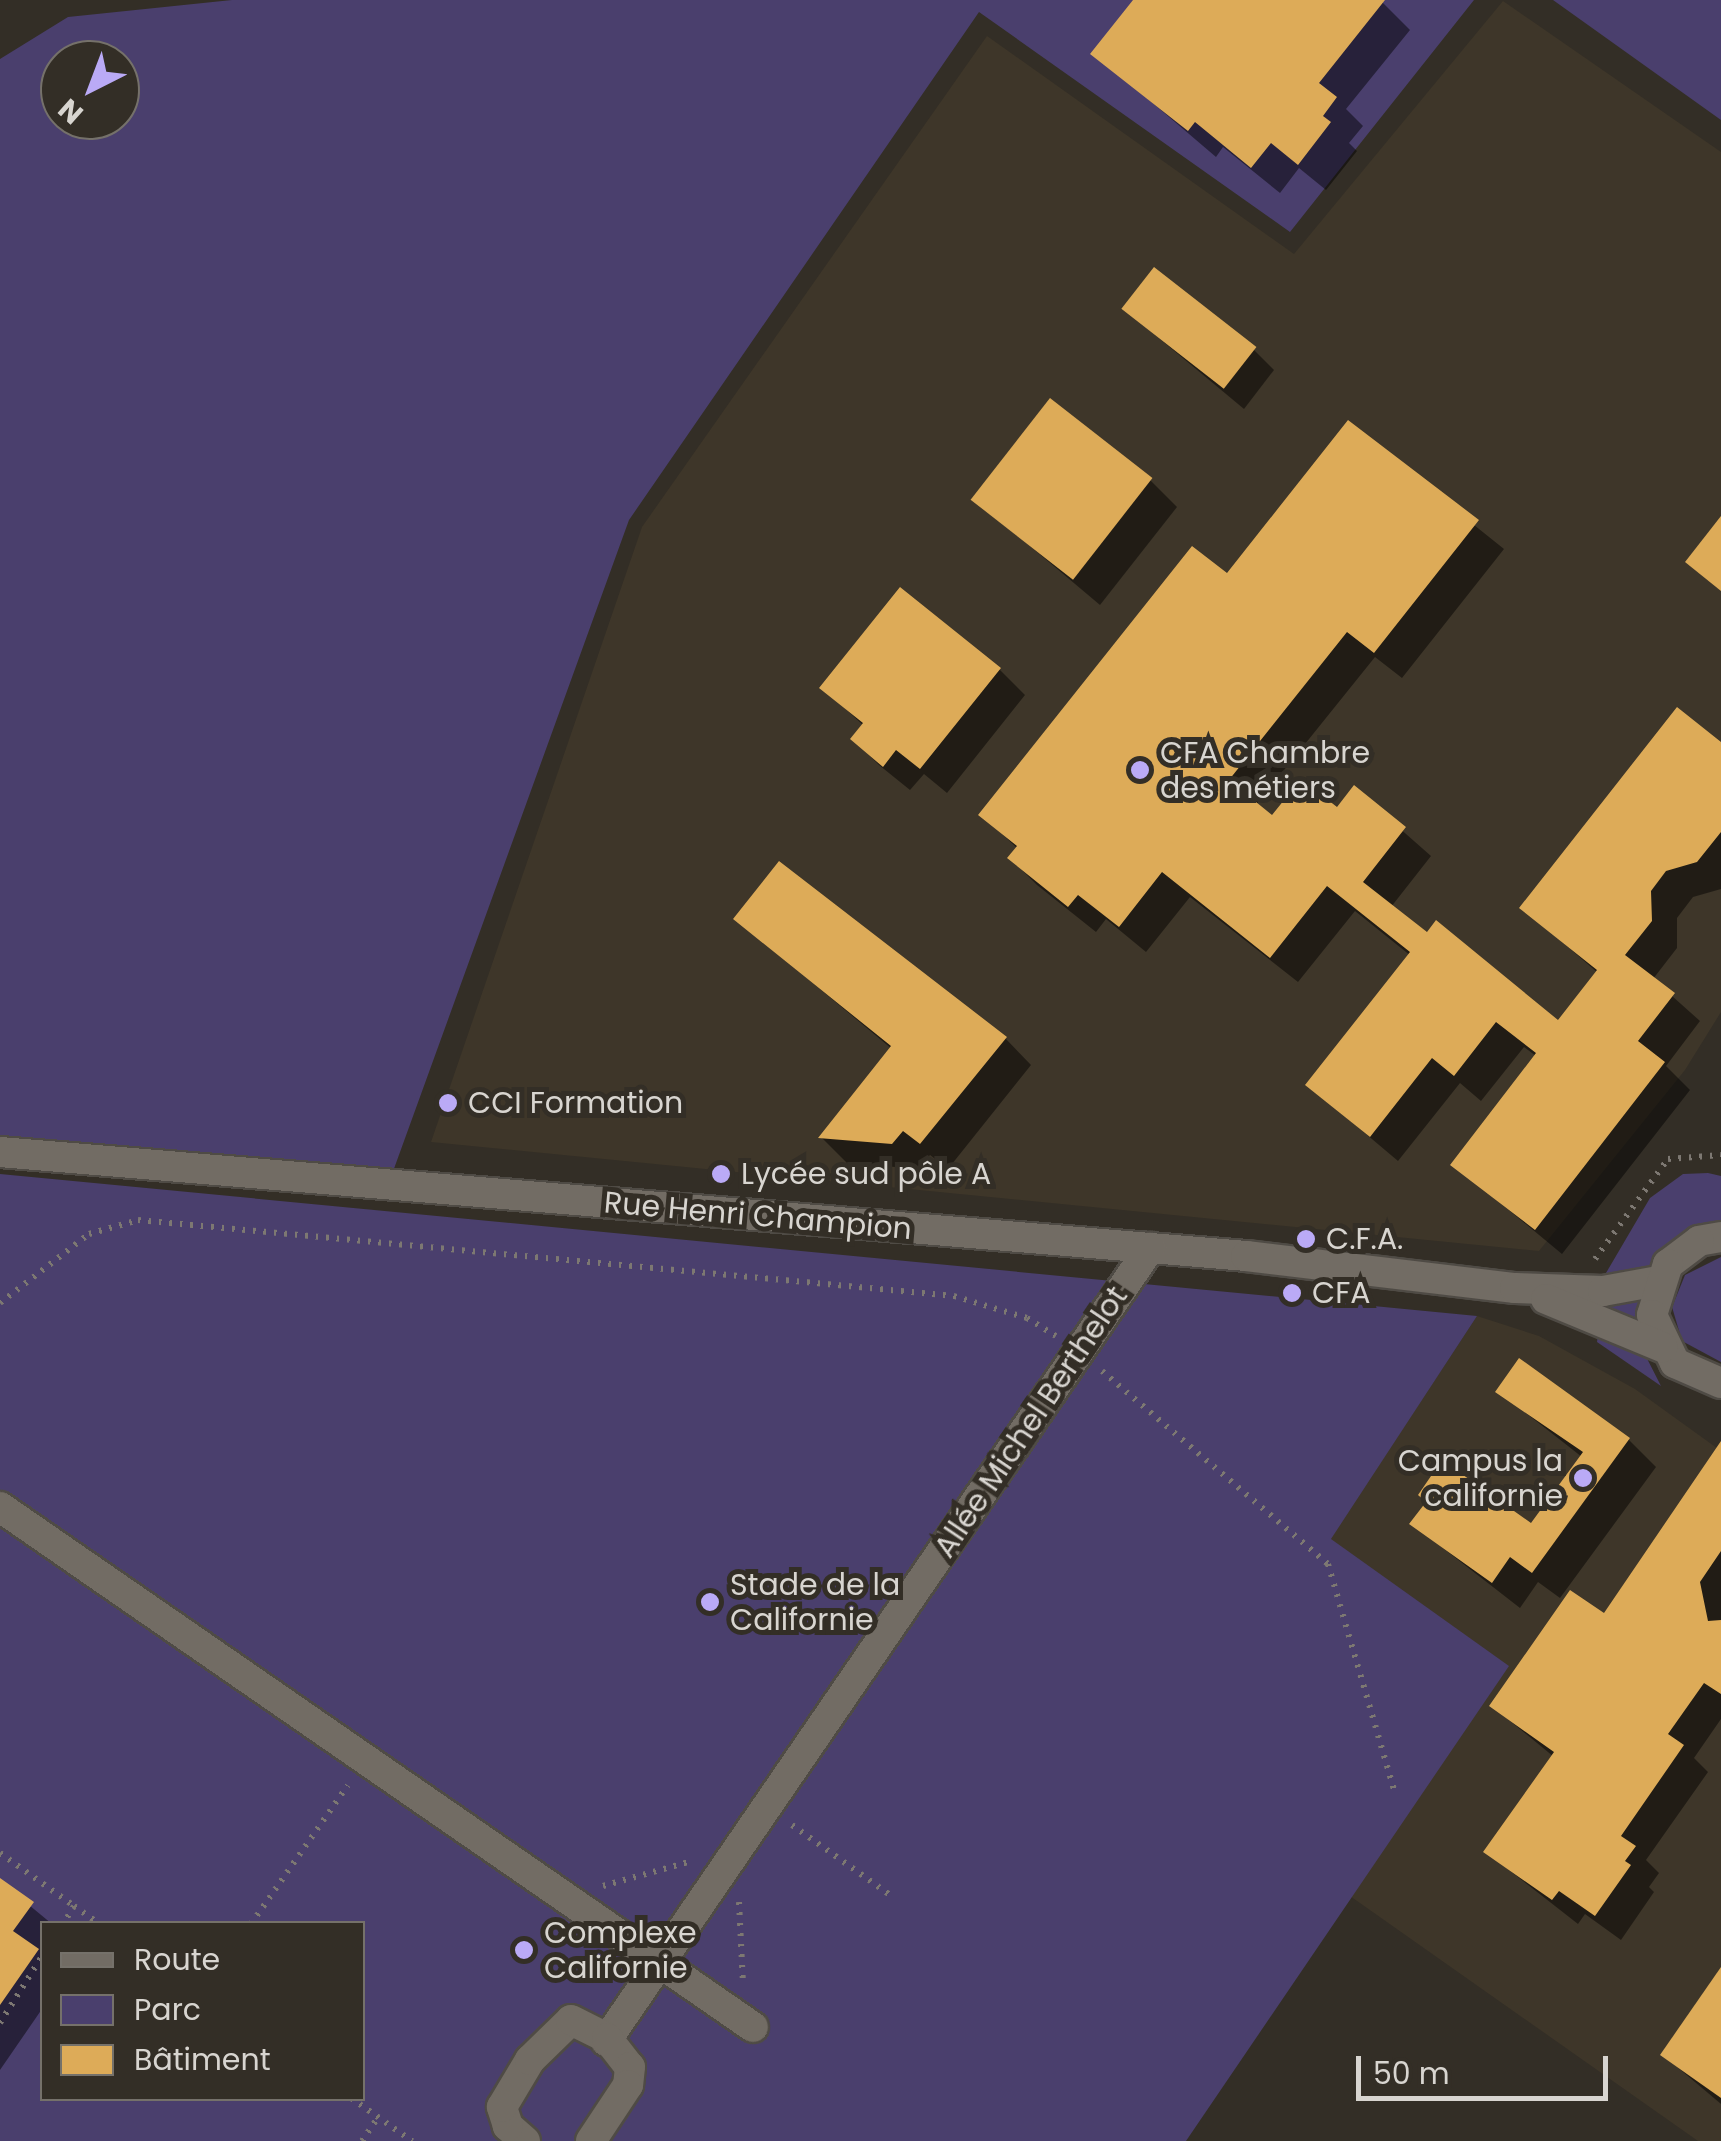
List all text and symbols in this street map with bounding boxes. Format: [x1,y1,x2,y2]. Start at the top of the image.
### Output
north arrow [40,40,140,140]
text: N [50,90,92,133]
place label: CFA Chambre des métiers [1160,735,1370,806]
marker: CFA Chambre des métiers [1129,759,1151,781]
place label: CCI Formation [468,1085,683,1121]
marker: CCI Formation [437,1092,459,1114]
place label: Lycée sud pôle A [741,1156,991,1192]
marker: Lycée sud pôle A [710,1163,732,1185]
street label: Rue Henri Champion [603,1185,913,1247]
place label: C.F.A. [1326,1221,1403,1257]
marker: C.F.A. [1295,1228,1317,1250]
place label: CFA [1312,1275,1370,1311]
street label: Allée Michel Berthelot [927,1280,1135,1564]
marker: CFA [1281,1282,1303,1304]
place label: Campus la californie [1398,1443,1563,1514]
marker: Campus la californie [1572,1467,1594,1489]
place label: Stade de la Californie [730,1567,900,1638]
marker: Stade de la Californie [699,1591,721,1613]
place label: Complexe Californie [544,1915,696,1986]
legend [40,1921,365,2101]
text: Route [134,1938,220,1981]
marker: Complexe Californie [513,1939,535,1961]
text: Parc [134,1988,201,2031]
scale bar [1361,2036,1614,2098]
text: Bâtiment [134,2038,271,2081]
text: 50 m [1373,2052,1450,2095]

